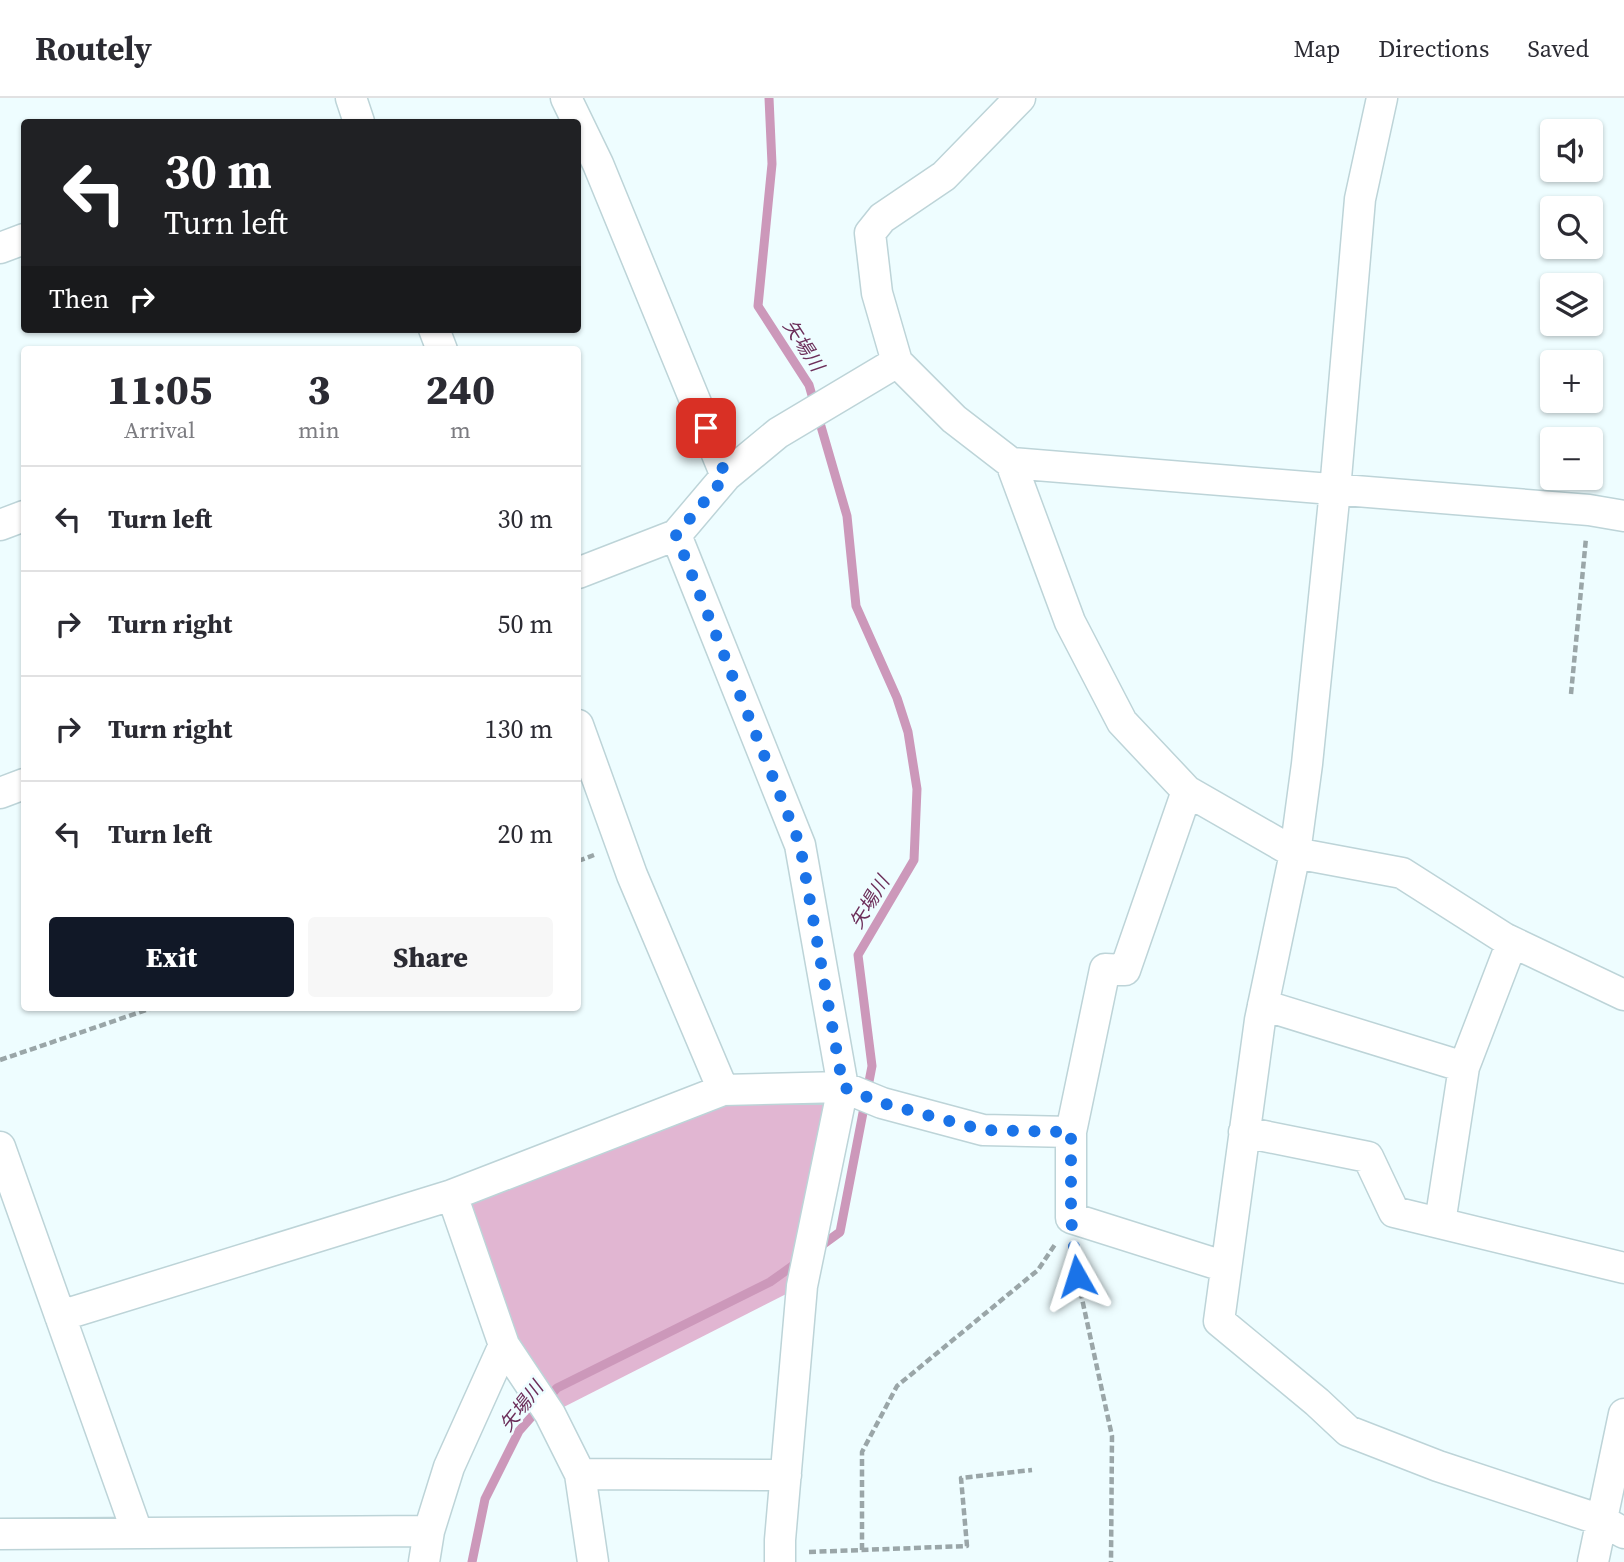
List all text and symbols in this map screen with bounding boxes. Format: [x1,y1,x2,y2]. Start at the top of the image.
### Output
text: Routely [35,26,152,71]
text: Map [1293,32,1340,65]
text: Directions [1378,32,1489,65]
text: Saved [1527,32,1589,65]
map controls [1540,119,1603,490]
button: sound [1540,119,1603,182]
text: 30 m [164,137,272,204]
icon: left [49,147,140,238]
button: search [1540,196,1603,259]
text: Turn left [164,201,288,245]
button: layers [1540,273,1603,336]
icon: right [123,280,161,318]
text: Then [49,281,109,317]
water label: 矢場川 [778,314,832,378]
button: + [1540,350,1603,413]
text: 11:05 [107,360,212,418]
text: 3 [307,360,330,418]
text: 240 [426,360,495,418]
pin [676,398,736,458]
icon: arrive [687,409,725,447]
text: Arrival [124,414,195,446]
text: min [298,414,340,446]
text: m [450,414,471,446]
button: − [1540,427,1603,490]
icon: left [49,500,87,538]
text: Turn left [108,501,212,537]
text: 30 m [498,501,553,537]
icon: right [49,605,87,643]
text: Turn right [108,606,232,642]
text: 50 m [498,606,553,642]
icon: right [49,710,87,748]
text: Turn right [108,711,232,747]
text: 130 m [485,711,553,747]
icon: left [49,815,87,853]
text: Turn left [108,816,212,852]
text: 20 m [498,816,553,852]
water label: 矢場川 [843,869,896,933]
button: Exit [49,917,294,997]
button: Share [308,917,553,997]
position arrow [1040,1239,1114,1313]
water label: 矢場川 [493,1374,550,1436]

